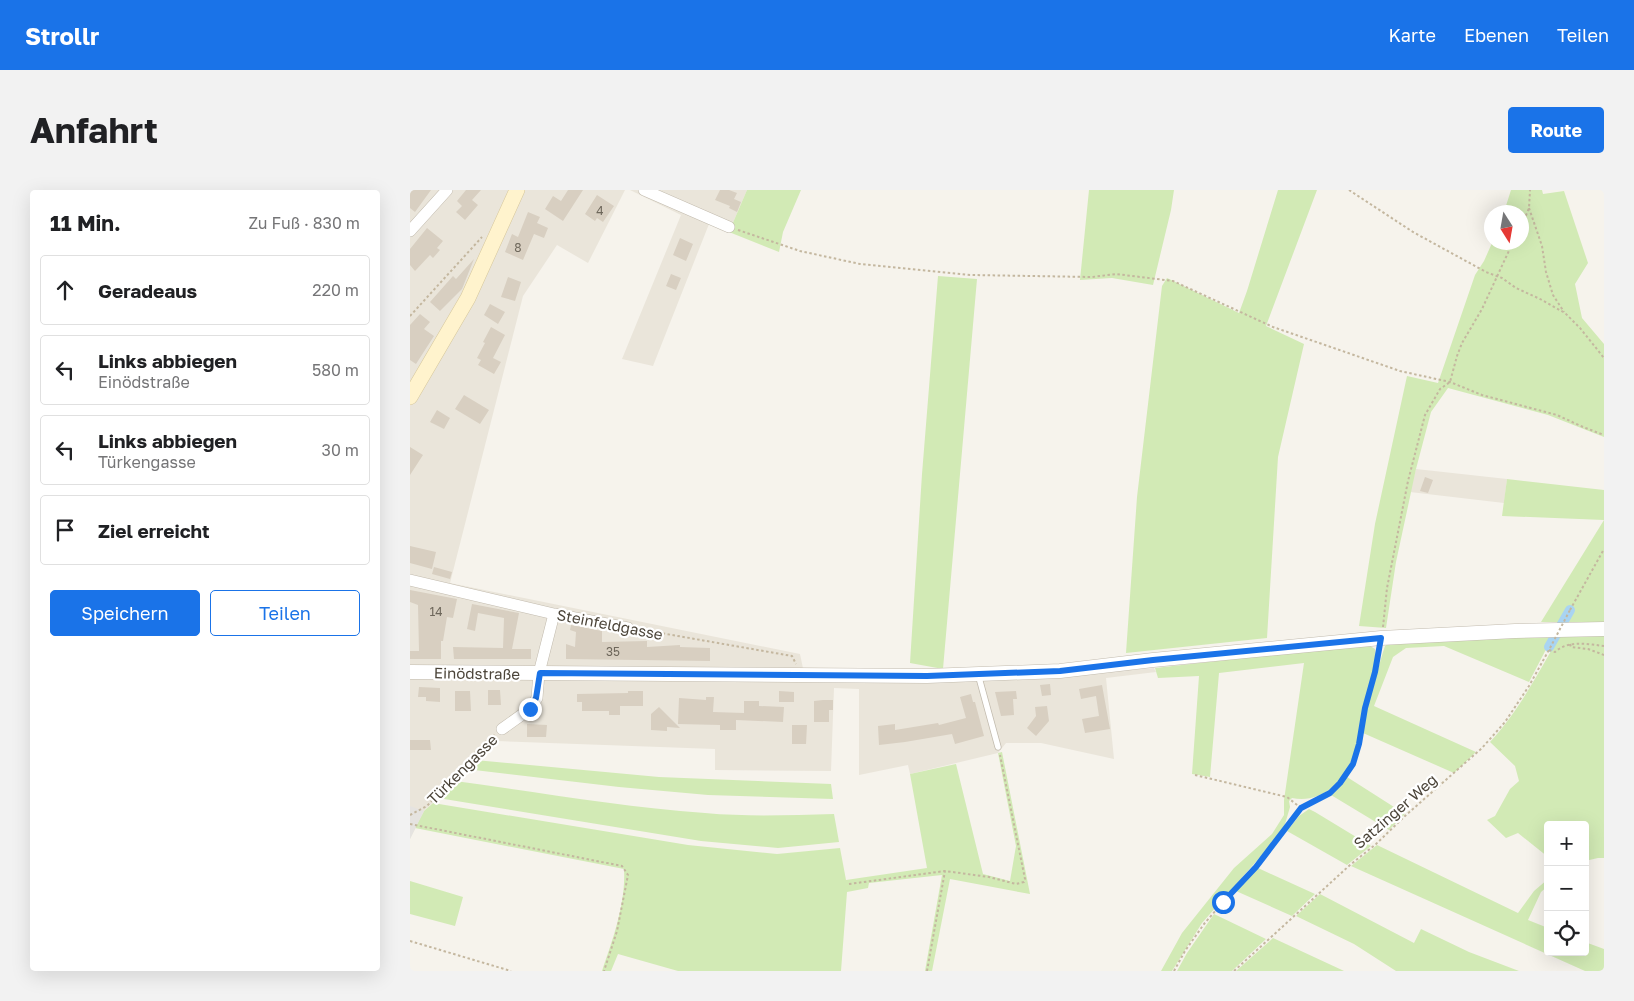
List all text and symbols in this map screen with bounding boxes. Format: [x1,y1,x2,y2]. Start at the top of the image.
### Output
text: Strollr [25,21,99,50]
text: Karte [1389,24,1436,46]
text: Ebenen [1464,24,1529,46]
text: Teilen [1557,24,1609,46]
button: Route [1508,107,1604,153]
text: Anfahrt [30,109,158,151]
house number: 4 [596,203,604,218]
north arrow [1484,205,1529,250]
text: 11 Min. [50,210,121,236]
text: Zu Fuß · 830 m [249,213,360,233]
house number: 8 [514,240,522,255]
icon: ahead [51,276,79,304]
text: Geradeaus [98,279,197,302]
text: 220 m [312,280,359,300]
text: Links abbiegen [98,349,237,372]
icon: left [51,356,79,384]
text: 580 m [312,360,359,380]
text: Einödstraße [98,372,190,392]
text: Links abbiegen [98,429,237,452]
icon: left [51,436,79,464]
text: 30 m [322,440,359,460]
text: Türkengasse [98,452,196,472]
icon: arrive [51,516,79,544]
text: Ziel erreicht [98,519,210,542]
button: Speichern [50,590,200,636]
button: Teilen [210,590,360,636]
house number: 14 [429,604,443,619]
street label: Steinfeldgasse [556,605,665,643]
house number: 35 [606,644,620,659]
street label: Einödstraße [434,663,521,683]
route end [519,698,542,721]
street label: Türkengasse [423,730,501,808]
street label: Satzinger Weg [1350,770,1440,852]
map controls [1544,821,1589,956]
button: + [1544,821,1589,866]
button: − [1544,866,1589,911]
route start [1212,891,1235,914]
button: locate [1544,911,1589,956]

